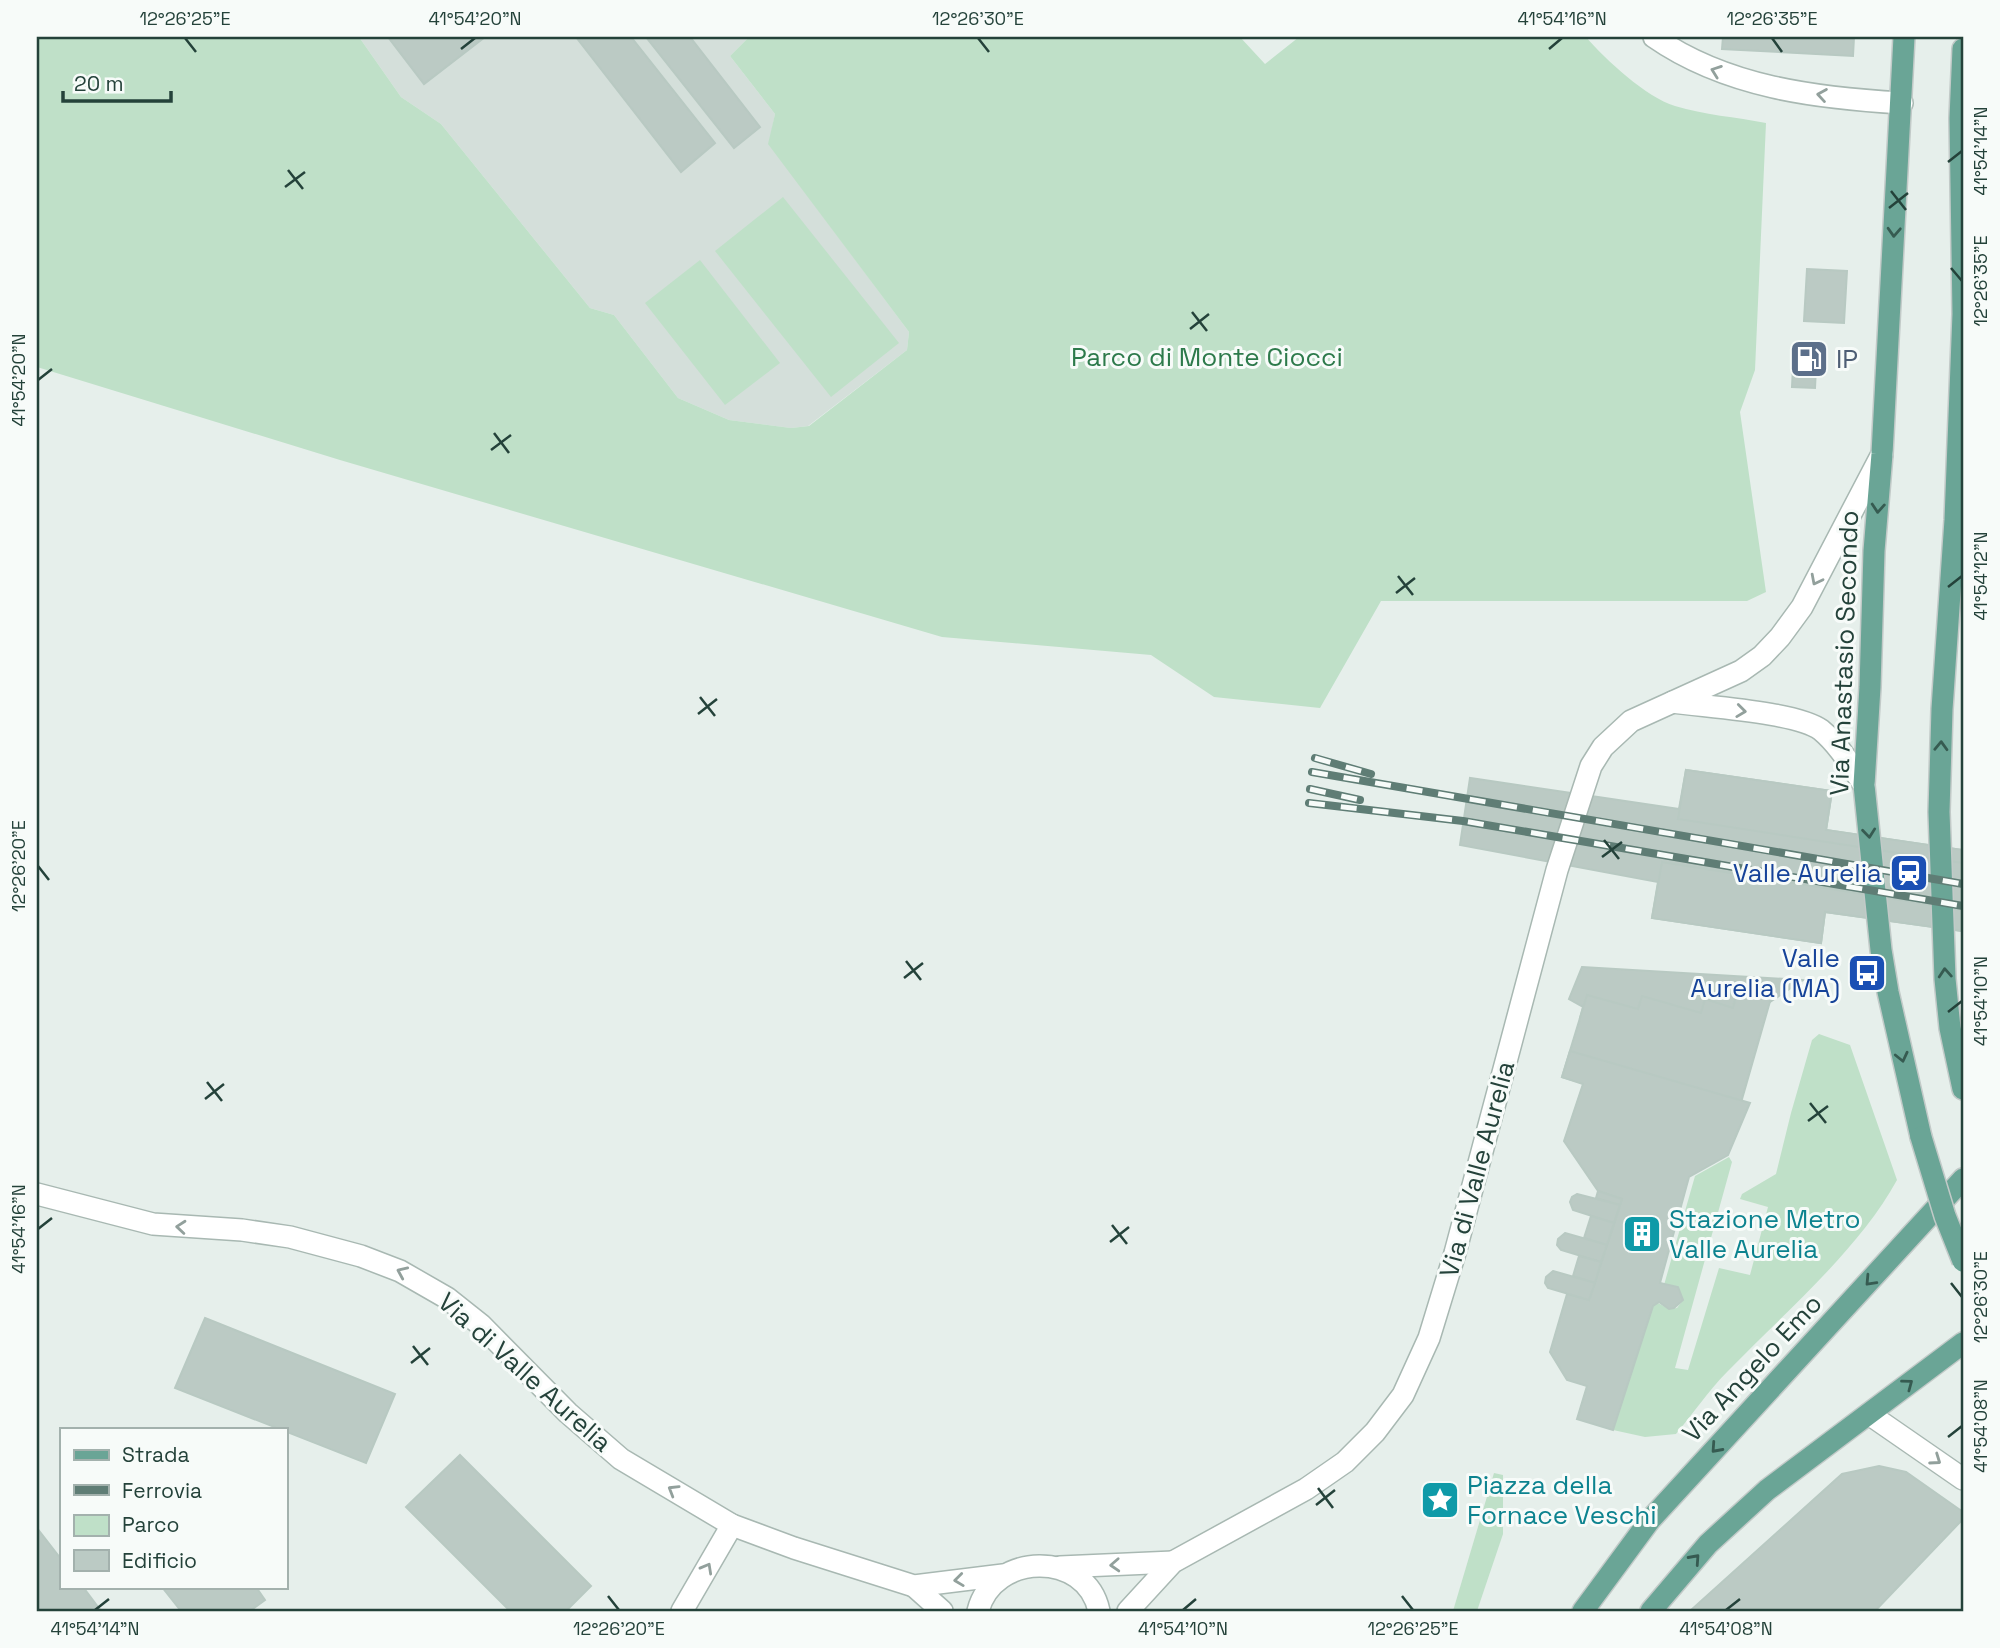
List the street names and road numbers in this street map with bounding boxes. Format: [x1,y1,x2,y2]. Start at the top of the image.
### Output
street label: Via Anastasio Secondo [1822,510,1866,796]
street label: Via di Valle Aurelia [1432,1057,1522,1281]
street label: Via di Valle Aurelia [431,1285,619,1459]
street label: Via Angelo Emo [1675,1287,1829,1449]

